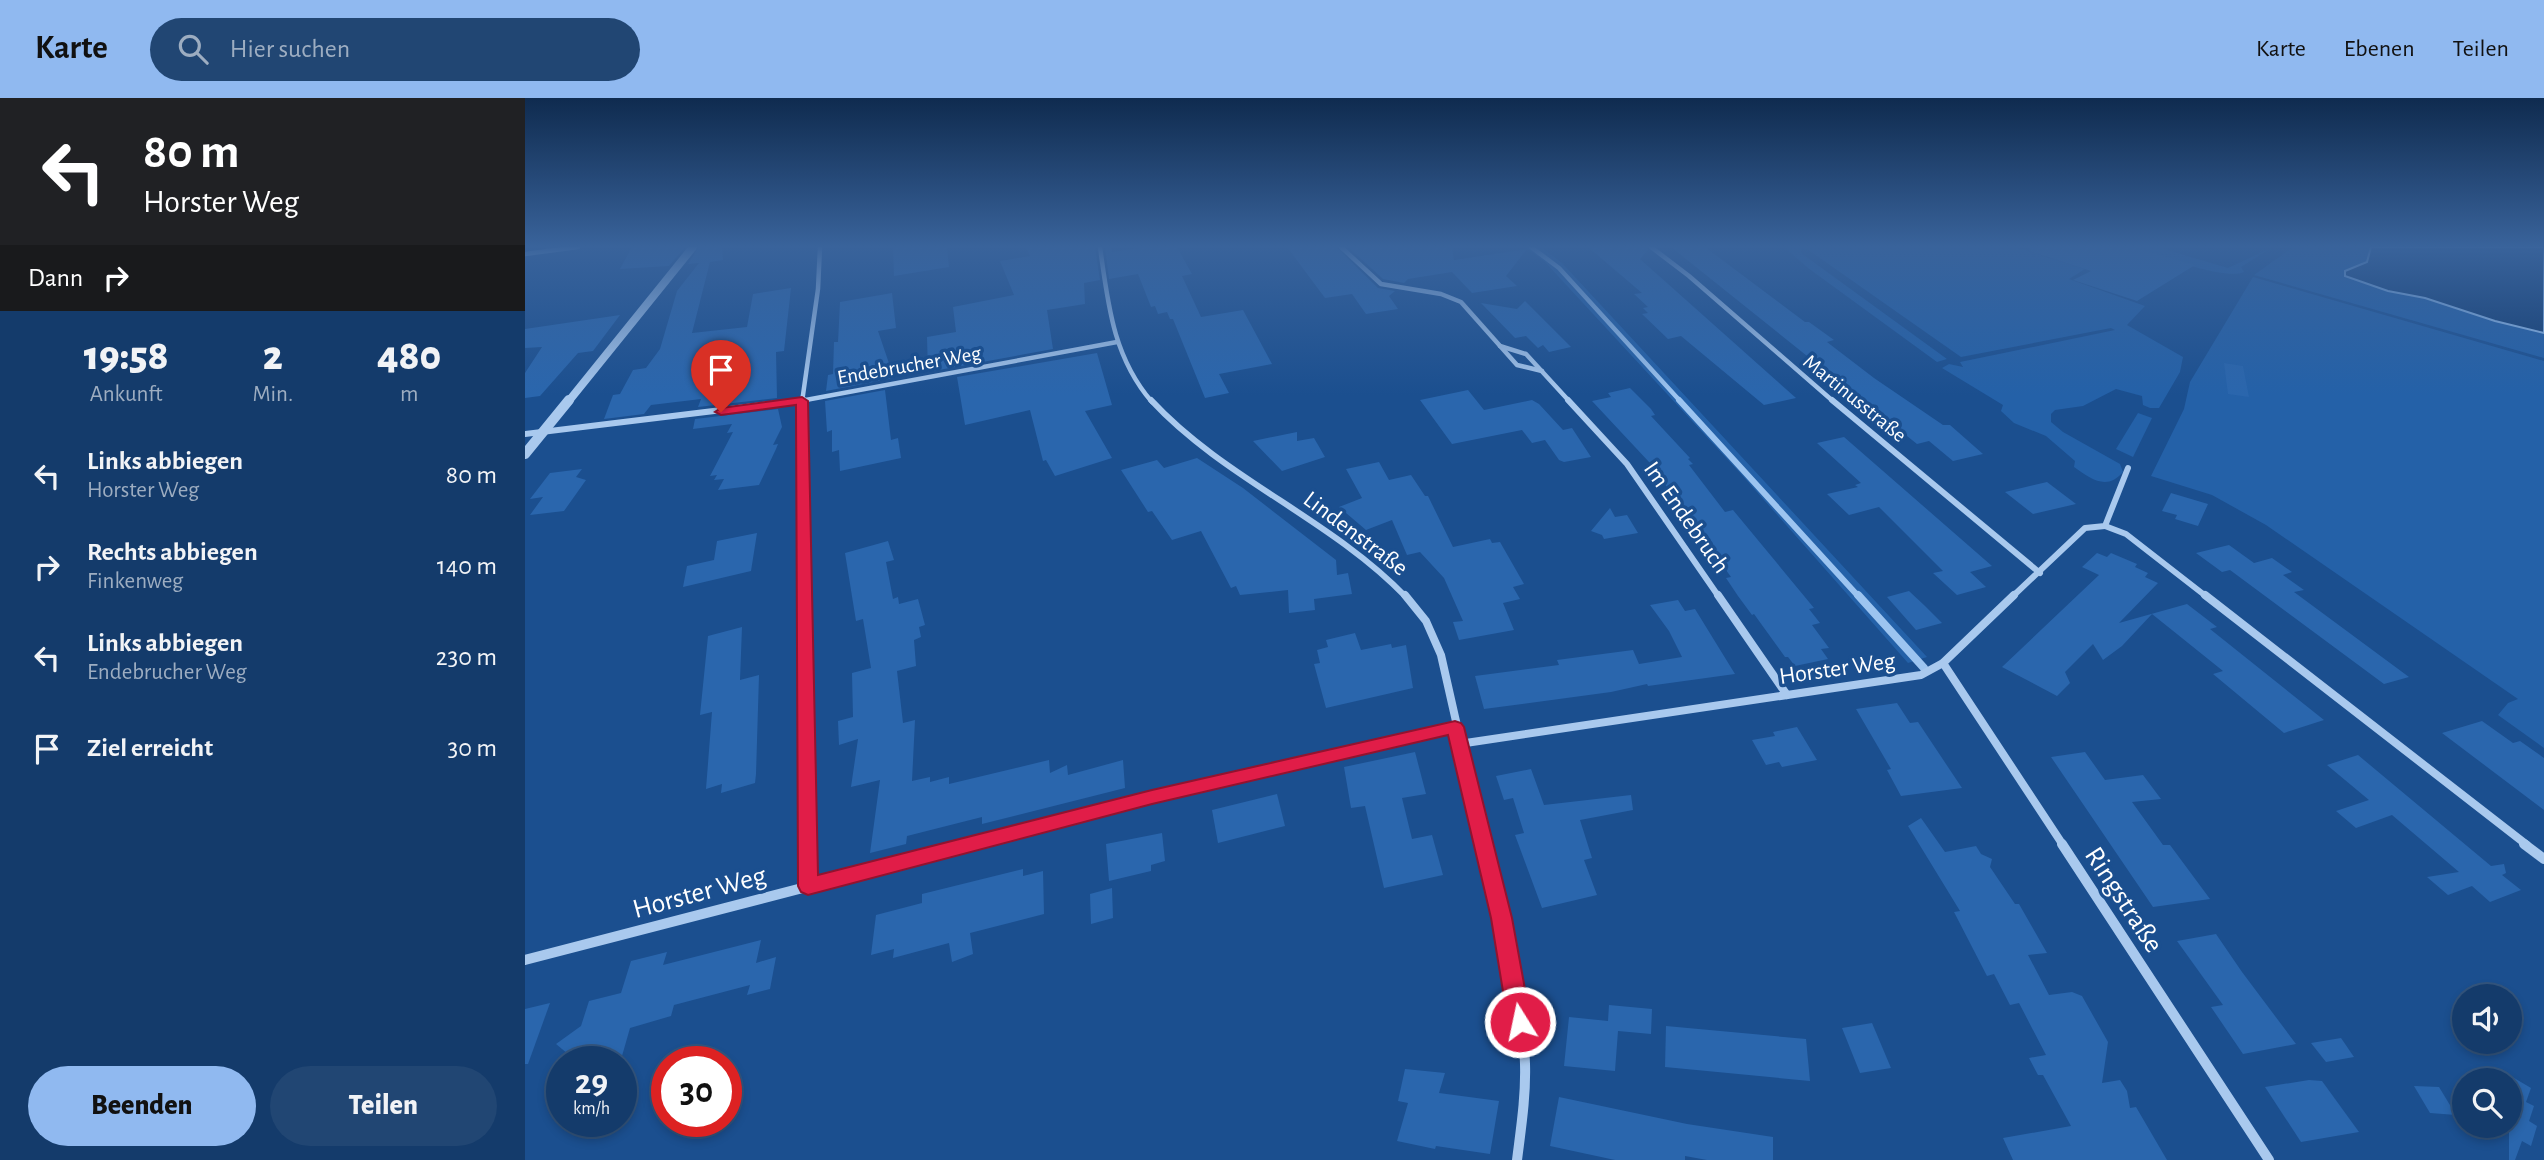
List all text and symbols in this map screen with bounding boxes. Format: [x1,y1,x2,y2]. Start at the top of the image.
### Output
search box [150,18,640,81]
icon: search [174,30,212,68]
text: Karte [35,32,108,65]
text: Hier suchen [230,36,350,62]
text: Karte [2256,37,2306,61]
text: Ebenen [2344,37,2415,61]
text: Teilen [2453,37,2509,61]
icon: left [28,126,119,217]
text: 80 m [143,128,240,177]
text: Horster Weg [143,186,299,218]
icon: right [97,259,135,297]
text: Dann [28,265,83,291]
text: 19:58 [84,335,169,377]
text: 2 [263,335,283,377]
text: 480 [377,335,441,377]
pin [691,340,751,412]
street label: Endebrucher Weg [835,342,983,388]
icon: arrive [702,351,740,389]
street label: Martinusstraße [1799,351,1910,446]
text: Ankunft [90,383,163,406]
text: Min. [252,383,293,406]
text: m [400,383,418,406]
text: Links abbiegen [87,448,243,474]
icon: left [28,457,66,495]
street label: Im Endebruch [1639,457,1733,578]
text: 80 m [446,462,497,488]
text: Horster Weg [87,479,199,502]
street label: Lindenstraße [1299,487,1412,581]
text: Rechts abbiegen [87,539,258,565]
icon: right [28,548,66,586]
text: 140 m [437,553,497,579]
text: Finkenweg [87,570,183,593]
text: Links abbiegen [87,630,243,656]
icon: left [28,639,66,677]
text: 230 m [436,644,497,670]
street label: Horster Weg [1777,649,1897,689]
text: Endebrucher Weg [87,661,247,684]
icon: arrive [28,730,66,768]
text: Ziel erreicht [87,735,213,761]
text: 30 m [447,735,497,761]
street label: Ringstraße [2079,842,2168,958]
street label: Horster Weg [630,862,769,924]
map controls [2452,984,2522,1138]
button: sound [2452,984,2522,1054]
position arrow [1483,985,1557,1059]
speed limit sign: 30 [651,1046,742,1137]
text: 29 [575,1065,608,1100]
button: Beenden [28,1066,256,1146]
button: Teilen [270,1066,497,1146]
button: search [2452,1068,2522,1138]
text: km/h [573,1100,610,1118]

